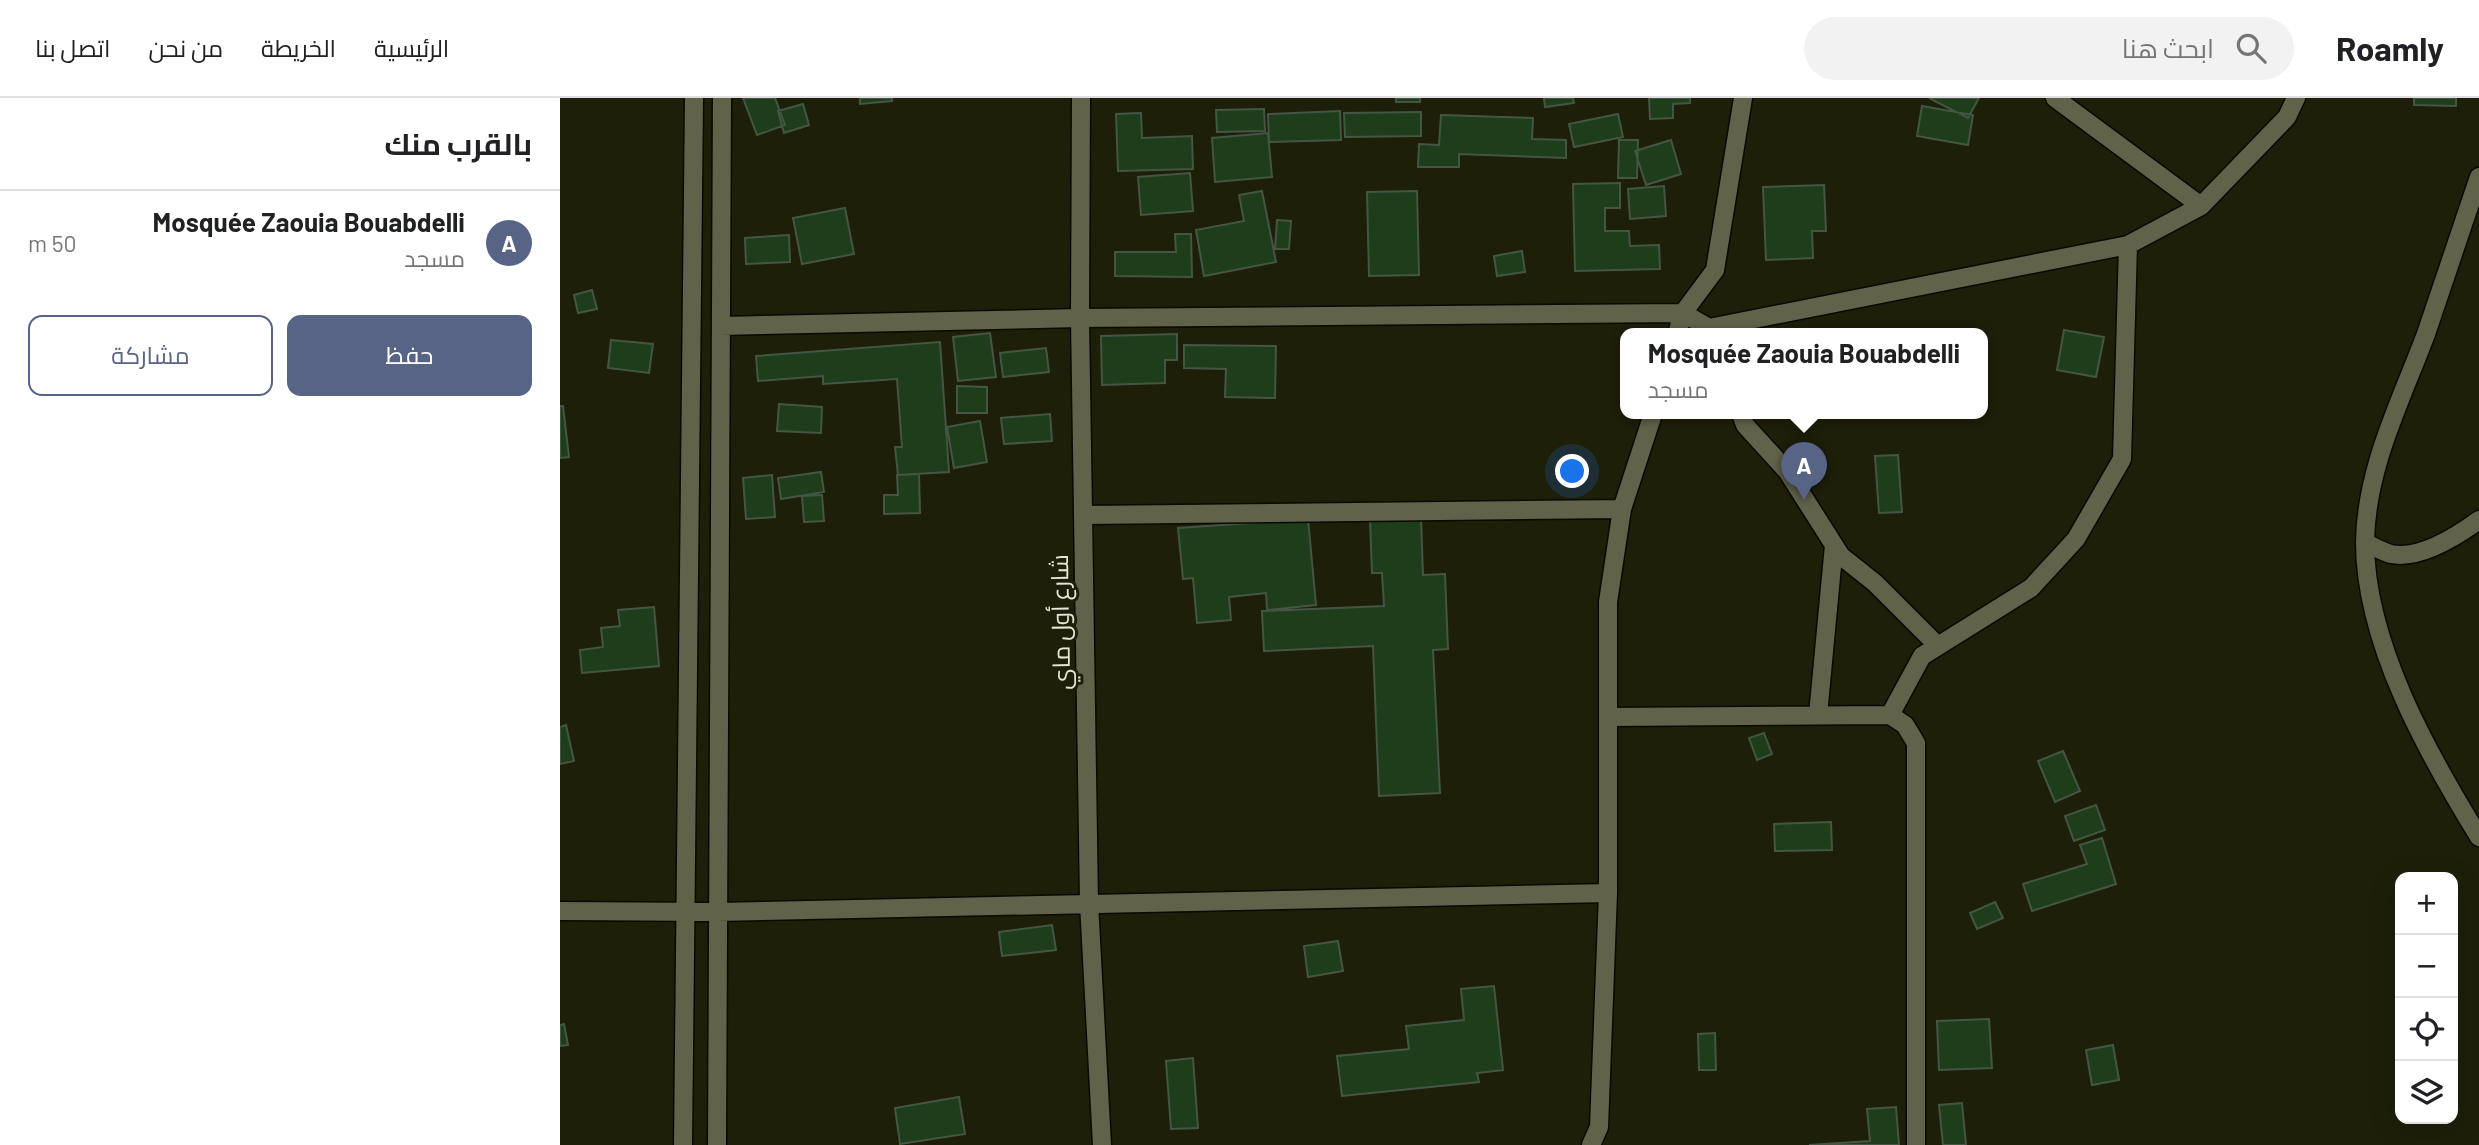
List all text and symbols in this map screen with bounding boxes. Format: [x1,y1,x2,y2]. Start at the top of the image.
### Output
search box [1804,17,2294,80]
text: Roamly [2336,28,2444,68]
icon: search [2232,29,2270,67]
text: ابحث هنا [2122,32,2214,63]
text: اتصل بنا [35,33,110,62]
text: من نحن [148,33,223,62]
text: الخريطة [261,33,336,62]
text: الرئيسية [374,33,449,62]
text: بالقرب منك [384,125,532,161]
text: Mosquée Zaouia Bouabdelli [153,206,465,237]
text: 50 m [28,229,76,257]
text: A [501,229,517,257]
text: مسجد [404,244,465,272]
button: مشاركة [28,315,273,396]
button: حفظ [287,315,532,396]
popup [1620,328,1988,419]
text: Mosquée Zaouia Bouabdelli [1648,337,1960,368]
text: مسجد [1648,375,1709,403]
pin: A [1781,442,1827,500]
your location [1555,454,1589,488]
street label: شارع أول ماي [1044,554,1080,690]
map controls [2395,872,2458,1124]
button: + [2395,872,2458,935]
button: − [2395,935,2458,998]
button: locate [2395,998,2458,1061]
button: layers [2395,1061,2458,1124]

